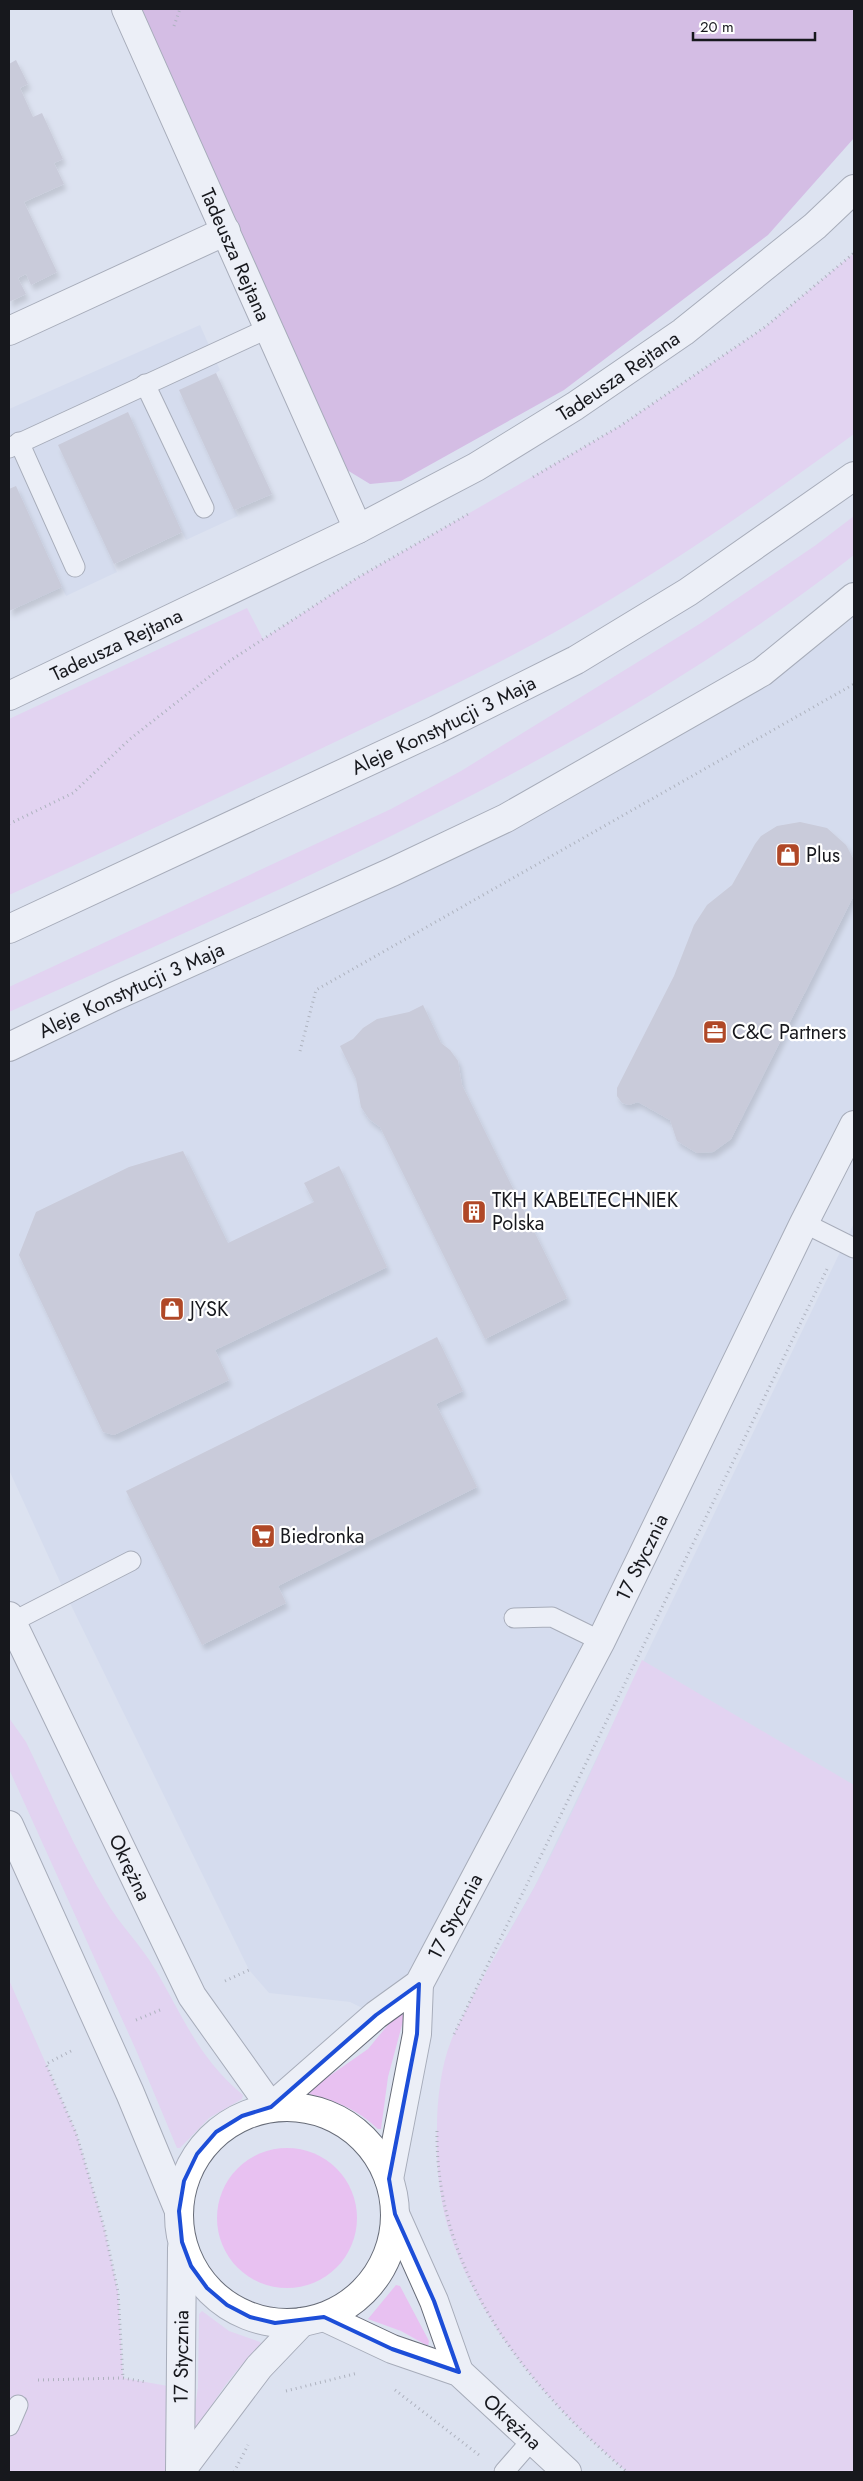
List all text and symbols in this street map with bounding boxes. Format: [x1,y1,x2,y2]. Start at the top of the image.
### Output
scale bar [693,10,816,42]
text: 20 m [700,16,734,38]
street label: Tadeusza Rejtana [193,184,278,326]
street label: Tadeusza Rejtana [551,324,686,429]
street label: Tadeusza Rejtana [46,601,187,689]
street label: Aleje Konstytucji 3 Maja [347,668,541,782]
place label: Plus [806,841,840,870]
shop icon: Plus [775,842,801,868]
street label: Aleje Konstytucji 3 Maja [34,935,229,1046]
place label: C&C Partners [732,1018,846,1047]
office icon: C&C Partners [702,1019,728,1045]
place label: TKH KABELTECHNIEK Polska [492,1186,679,1238]
building icon: TKH KABELTECHNIEK Polska [461,1199,487,1225]
place label: JYSK [187,1295,229,1324]
shop icon: JYSK [159,1296,185,1322]
street label: 17 Stycznia [609,1509,676,1606]
place label: Biedronka [280,1522,364,1551]
supermarket icon: Biedronka [250,1523,276,1549]
street label: Okrężna [101,1829,158,1906]
street label: 17 Stycznia [420,1868,490,1965]
street label: 17 Stycznia [167,2310,196,2404]
street label: Okrężna [476,2387,548,2457]

